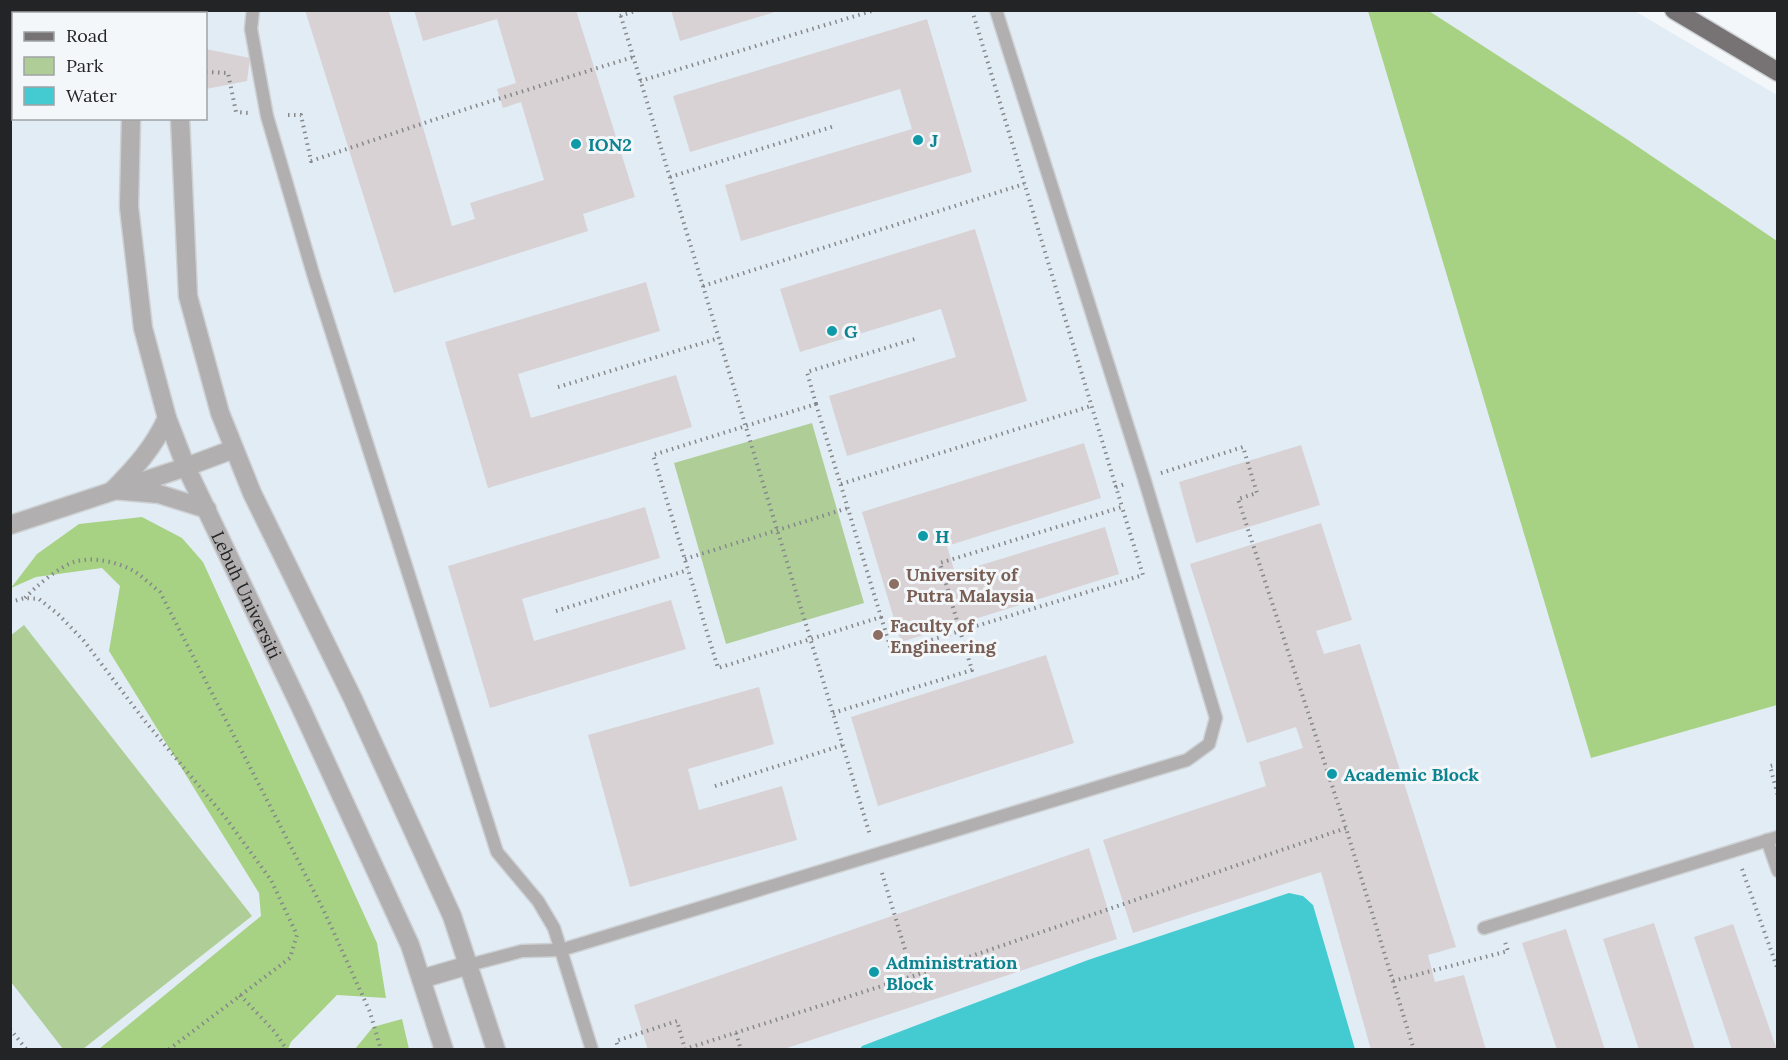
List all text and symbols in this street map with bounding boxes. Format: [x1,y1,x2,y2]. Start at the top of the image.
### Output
legend [12,12,207,120]
text: Road [66,24,108,47]
text: Park [66,54,104,77]
text: Water [66,84,117,107]
place label: J [930,129,938,152]
place label: ION2 [588,133,632,156]
marker: J [911,133,925,147]
marker: ION2 [569,137,583,151]
place label: G [844,320,858,343]
marker: G [825,324,839,338]
place label: H [935,525,950,548]
street label: Lebuh Universiti [207,527,287,662]
marker: H [916,529,930,543]
place label: University of Putra Malaysia [906,563,1035,607]
marker: University of Putra Malaysia [887,577,901,591]
place label: Faculty of Engineering [890,614,997,658]
marker: Faculty of Engineering [871,628,885,642]
place label: Academic Block [1344,763,1479,786]
marker: Academic Block [1325,767,1339,781]
place label: Administration Block [886,951,1018,995]
marker: Administration Block [867,965,881,979]

